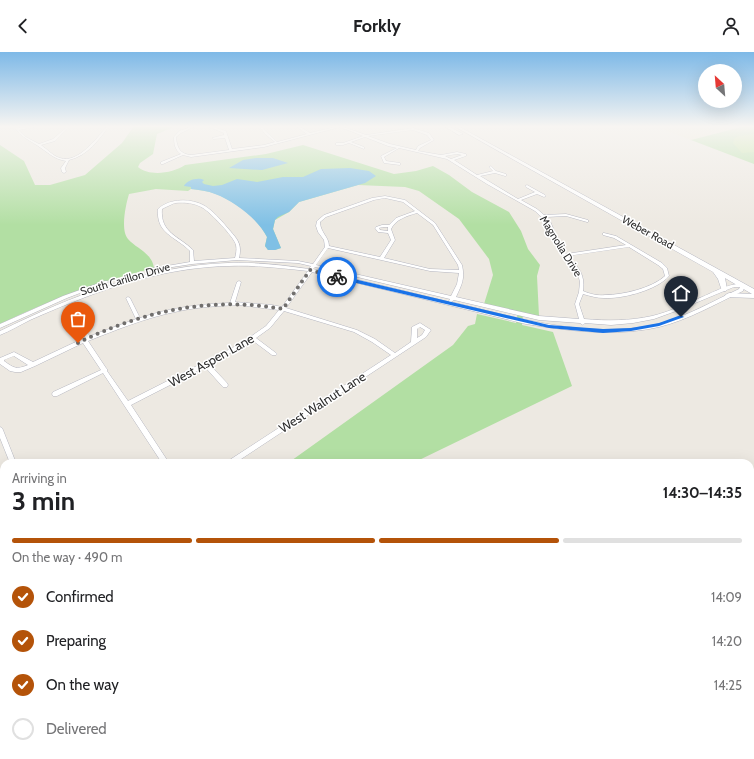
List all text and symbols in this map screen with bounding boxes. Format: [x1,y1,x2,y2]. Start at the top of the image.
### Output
icon: back [12,15,34,37]
text: Forkly [353,15,401,37]
icon: person [720,15,742,37]
north arrow [698,64,742,108]
map controls [698,64,742,108]
street label: Weber Road [620,212,676,252]
street label: Magnolia Drive [537,213,585,279]
courier [317,257,357,297]
street label: South Carillon Drive [78,259,172,299]
icon: bike [326,266,348,288]
pin [664,276,698,317]
icon: home [670,282,692,304]
pin [61,302,95,343]
icon: bag [67,308,89,330]
street label: West Aspen Lane [165,330,257,390]
street label: West Walnut Lane [276,368,369,436]
text: Arriving in [12,470,67,486]
text: 14:30–14:35 [663,484,742,502]
text: 3 min [12,485,75,517]
text: On the way · 490 m [12,549,122,565]
icon: check [12,586,34,608]
text: Confirmed [46,588,114,606]
text: 14:09 [711,589,742,605]
icon: check [12,630,34,652]
text: Preparing [46,632,106,650]
text: 14:20 [712,633,742,649]
icon: check [12,674,34,696]
text: On the way [46,676,119,694]
text: 14:25 [714,677,742,693]
text: Delivered [46,720,107,738]

